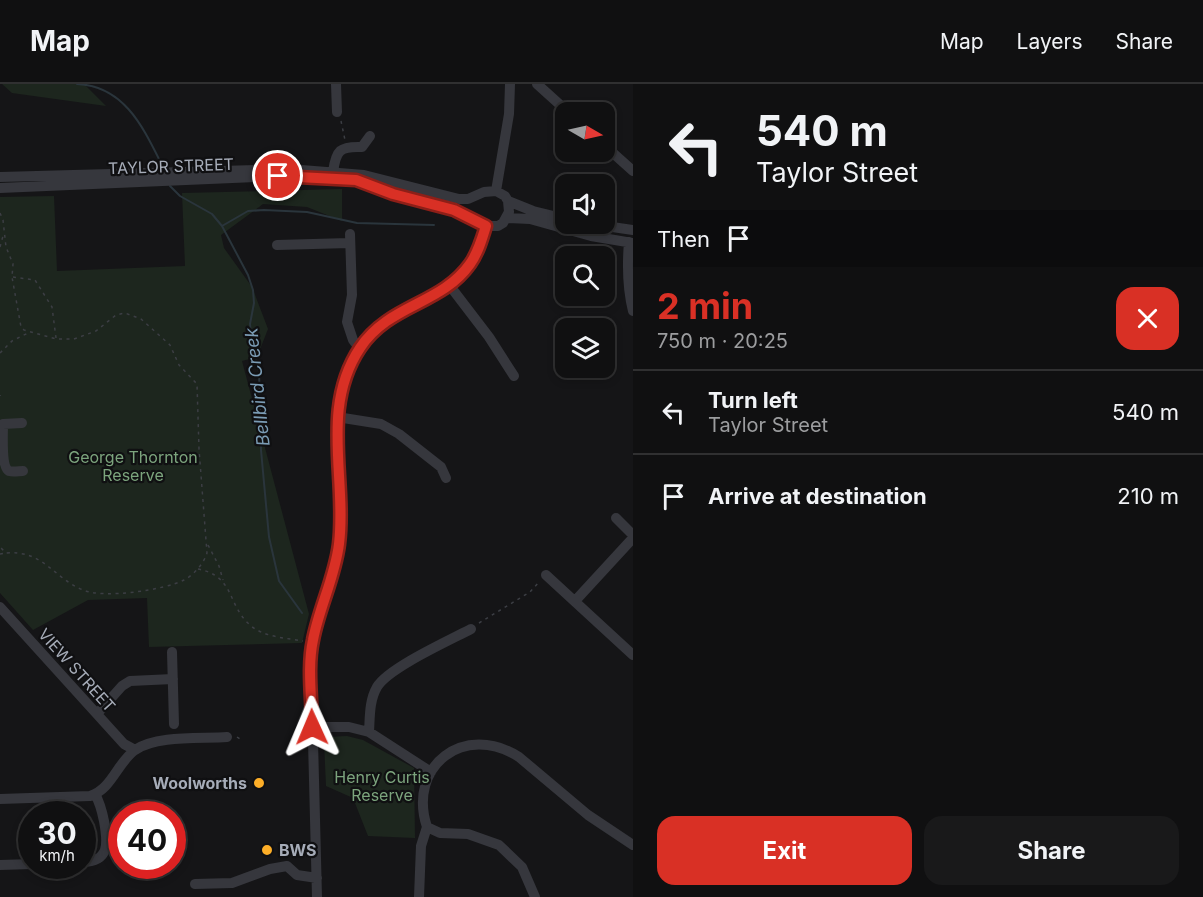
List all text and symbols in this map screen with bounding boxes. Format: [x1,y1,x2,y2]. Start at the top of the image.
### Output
text: Map [30,24,90,58]
text: Map [940,29,984,54]
text: Layers [1017,29,1083,54]
text: Share [1116,29,1173,54]
north arrow [555,102,615,162]
map controls [555,102,615,378]
text: 540 m [756,105,888,156]
icon: left [657,108,735,186]
pin [252,150,303,201]
street label: TAYLOR STREET [108,154,234,178]
text: Taylor Street [756,156,918,189]
icon: arrive [261,159,294,192]
button: sound [555,174,615,234]
icon: arrive [722,222,755,255]
text: Then [657,226,710,252]
button: search [555,246,615,306]
text: 2 min [657,284,753,328]
button: close [1116,287,1179,350]
button: layers [555,318,615,378]
water label: Bellbird Creek [240,326,274,447]
text: 750 m · 20:25 [657,329,788,353]
text: Turn left [708,387,798,413]
icon: left [657,396,690,429]
text: 540 m [1112,399,1179,425]
text: Taylor Street [708,413,828,437]
park label: George Thornton Reserve [68,447,198,485]
icon: arrive [657,480,690,513]
text: Arrive at destination [708,483,927,509]
text: 210 m [1117,483,1179,509]
street label: VIEW STREET [34,624,120,716]
position arrow [280,695,344,759]
park label: Henry Curtis Reserve [334,767,430,805]
place label: Woolworths [152,773,247,793]
marker: Woolworths [252,776,266,790]
speed limit sign: 40 [108,801,186,879]
text: 30 [37,815,77,851]
button: Exit [657,816,912,885]
button: Share [924,816,1179,885]
place label: BWS [279,840,317,860]
marker: BWS [260,843,274,857]
text: km/h [39,846,75,865]

